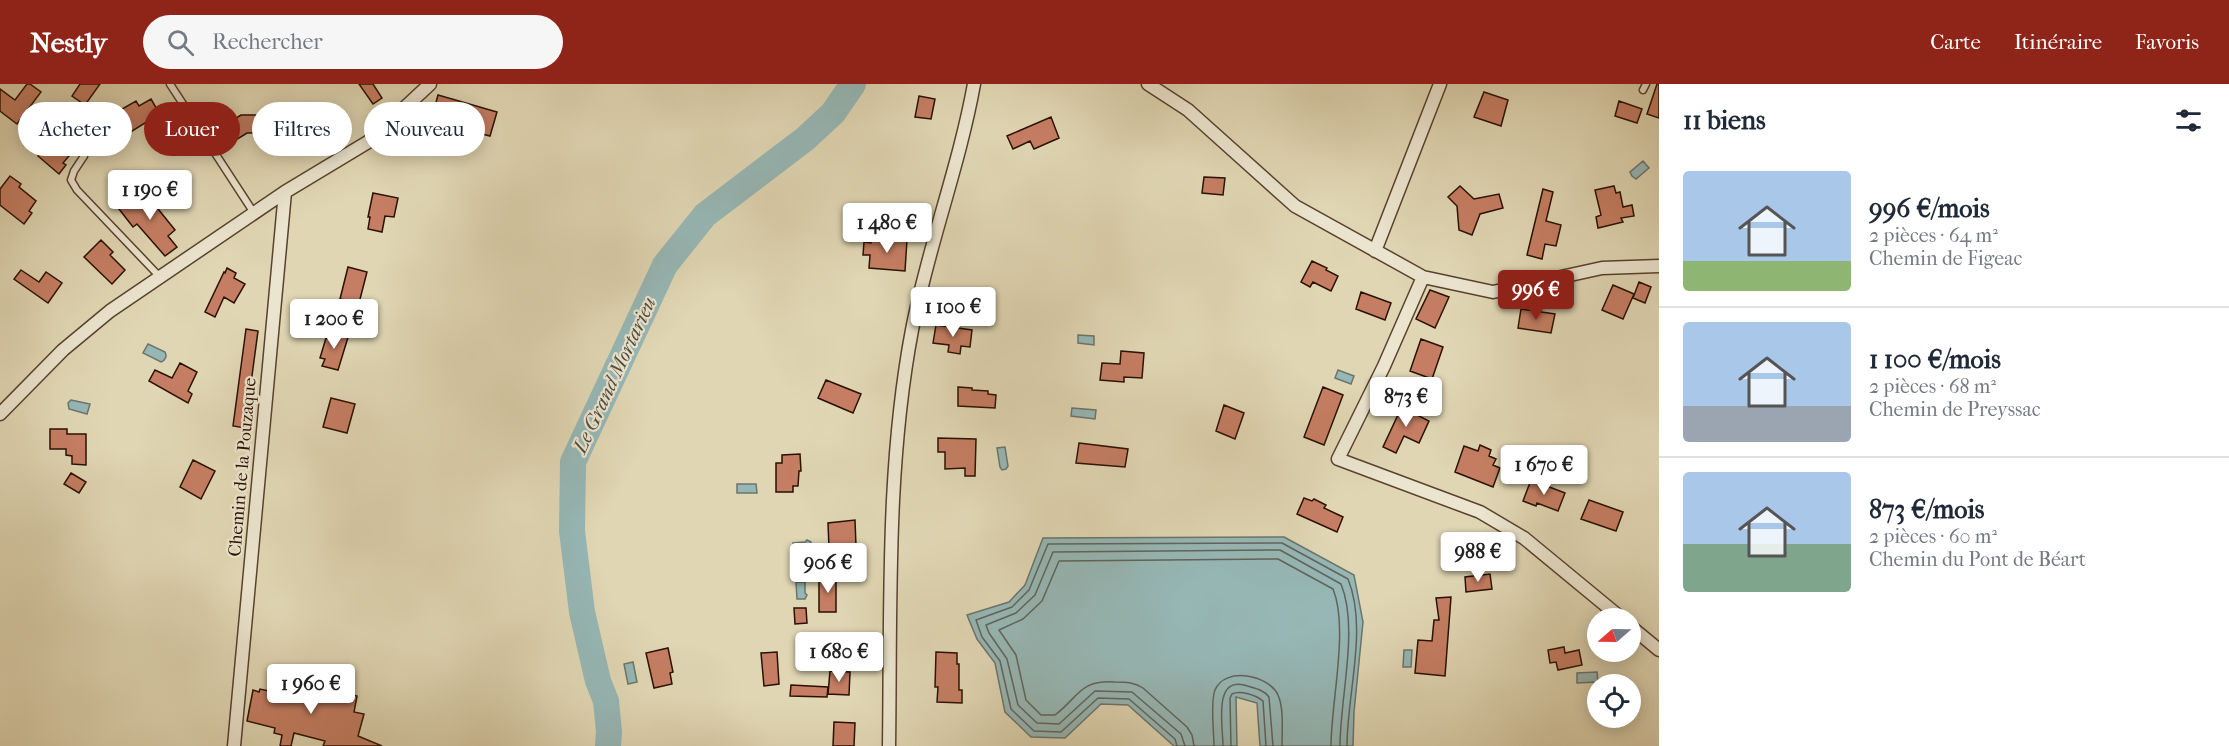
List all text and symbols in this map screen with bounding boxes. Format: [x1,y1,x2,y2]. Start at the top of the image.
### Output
search box [143,15,563,69]
text: Nestly [30,26,107,59]
icon: search [164,26,197,59]
text: Rechercher [212,29,323,55]
text: Carte [1930,30,1981,54]
text: Itinéraire [2014,30,2102,54]
text: Favoris [2135,30,2199,54]
chip: Acheter [18,102,132,156]
chip: Louer [144,102,240,156]
chip: Filtres [252,102,352,156]
chip: Nouveau [364,102,485,156]
icon: filters [2172,104,2205,137]
text: 11 biens [1683,105,1766,136]
pin: 1 190 € [95,170,205,221]
text: 1 190 € [122,178,178,201]
text: 996 €/mois [1869,193,1990,224]
icon: home [1731,195,1803,267]
pin: 1 480 € [832,203,942,254]
text: 1 480 € [857,211,917,234]
text: 2 pièces · 64 m² [1869,224,1998,247]
text: Chemin de Figeac [1869,247,2022,270]
pin: 996 € [1494,270,1578,321]
text: 996 € [1512,278,1560,301]
pin: 1 100 € [898,287,1008,338]
water label: Le Grand Mortarieu [567,293,661,459]
text: 1 100 € [925,295,981,318]
pin: 1 200 € [279,299,389,350]
text: 1 200 € [304,307,364,330]
text: 1 100 €/mois [1869,344,2001,375]
icon: home [1731,346,1803,418]
text: 2 pièces · 68 m² [1869,375,1996,398]
street label: Chemin de la Pouzaque [224,377,261,557]
pin: 873 € [1364,377,1448,428]
text: 873 € [1384,385,1428,408]
text: Chemin de Preyssac [1869,398,2040,421]
pin: 1 670 € [1489,445,1599,496]
text: 1 670 € [1515,453,1573,476]
text: 873 €/mois [1869,494,1984,525]
icon: home [1731,496,1803,568]
text: 2 pièces · 60 m² [1869,525,1997,548]
pin: 988 € [1436,532,1520,583]
text: 988 € [1455,540,1501,563]
pin: 906 € [786,543,870,594]
text: Chemin du Pont de Béart [1869,548,2086,571]
text: 906 € [804,551,852,574]
north arrow [1587,608,1641,662]
map controls [1587,608,1641,728]
pin: 1 680 € [784,632,894,683]
text: 1 680 € [809,640,869,663]
pin: 1 960 € [256,664,366,715]
text: 1 960 € [281,672,341,695]
button: locate [1587,674,1641,728]

